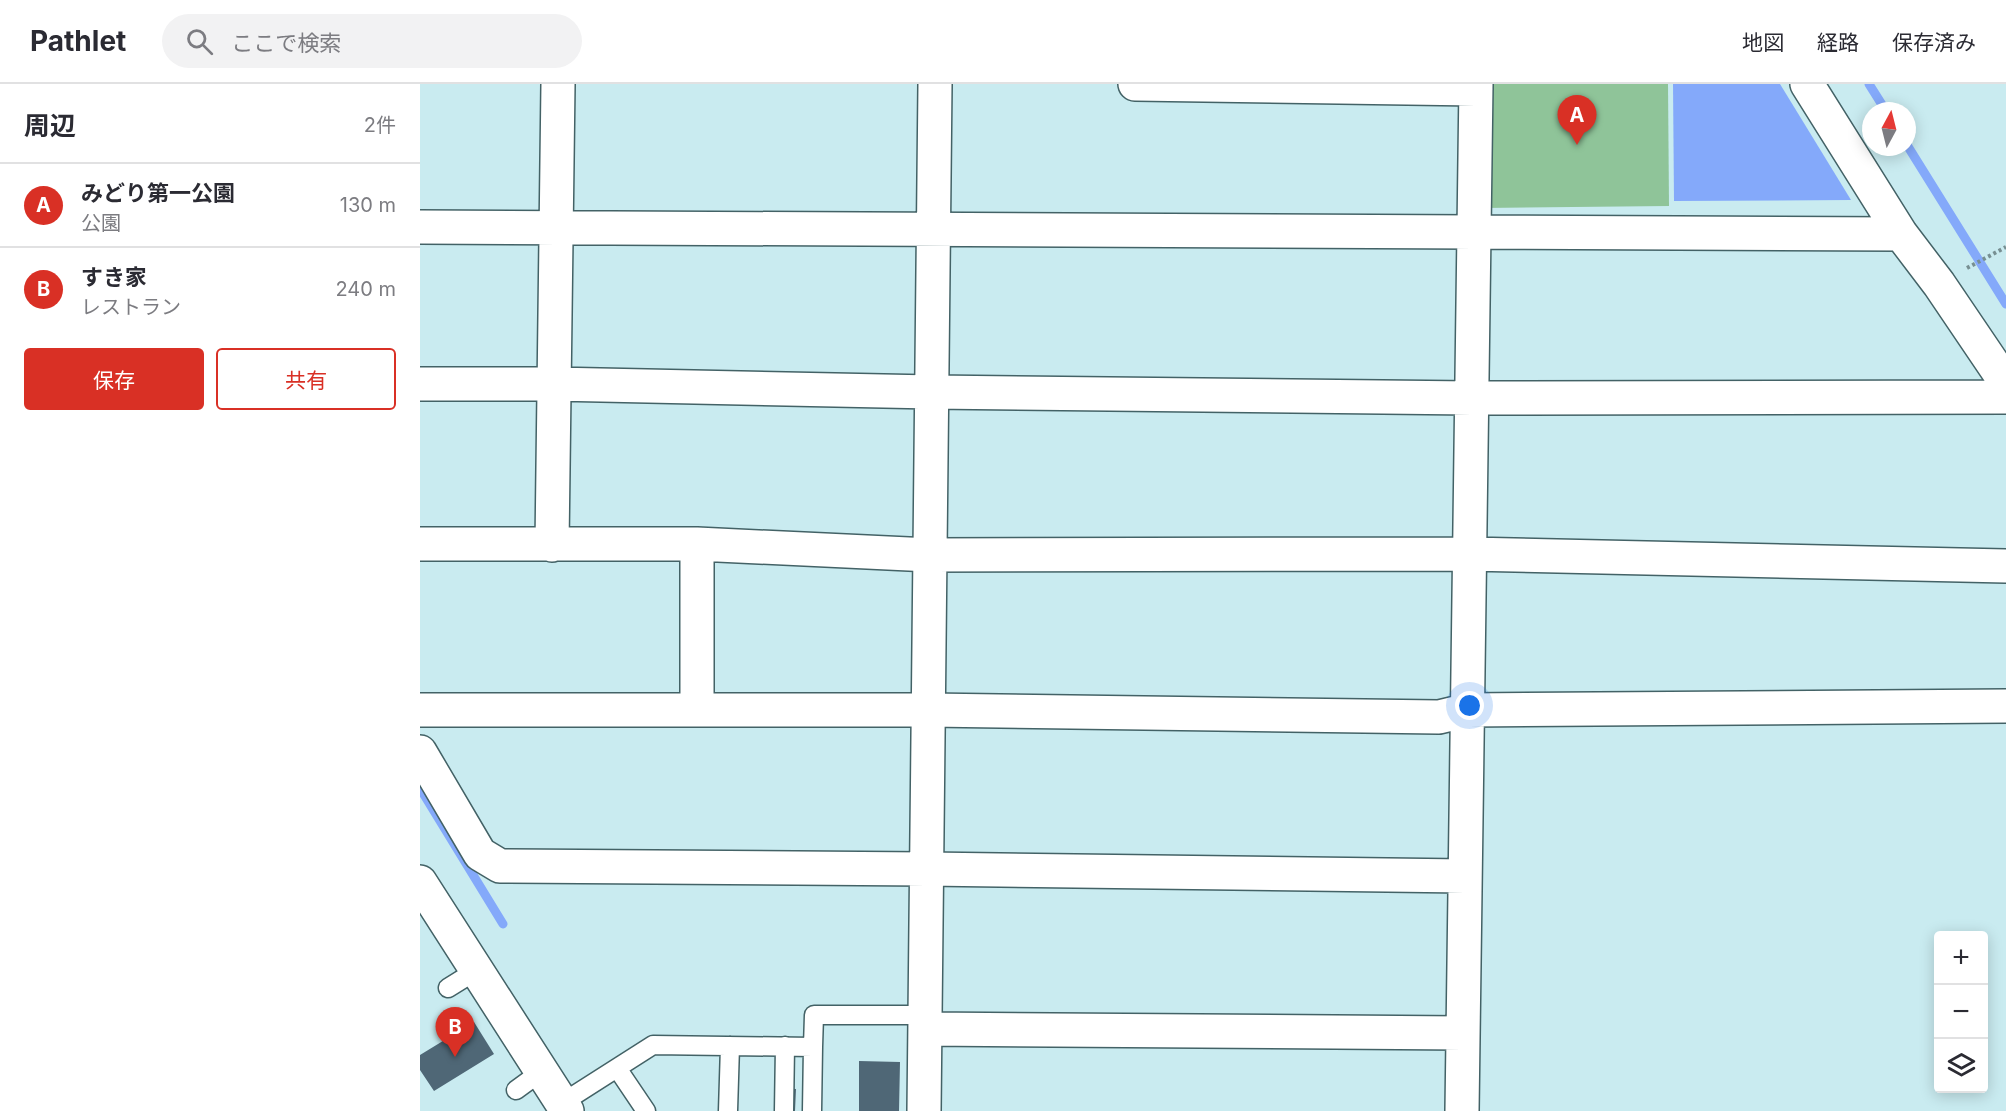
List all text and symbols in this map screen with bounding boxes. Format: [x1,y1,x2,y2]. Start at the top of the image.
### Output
search box [162,14,582,68]
text: Pathlet [30,24,126,58]
icon: search [183,25,216,58]
text: ここで検索 [231,30,341,56]
text: 地図 [1742,30,1784,55]
text: 経路 [1817,30,1859,55]
text: 保存済み [1892,30,1976,55]
pin: A [1558,95,1596,145]
north arrow [1862,102,1916,156]
text: 周辺 [24,110,76,141]
text: 2件 [364,113,396,137]
text: みどり第一公園 [81,180,235,206]
text: A [36,193,51,217]
text: 130 m [340,193,396,217]
text: 公園 [81,211,121,235]
text: すき家 [81,264,147,290]
text: B [37,277,50,301]
text: 240 m [335,277,396,301]
text: レストラン [81,295,181,319]
button: 保存 [24,348,204,410]
button: 共有 [216,348,396,410]
your location [1455,691,1484,720]
map controls [1934,931,1988,1093]
button: + [1934,931,1988,985]
button: − [1934,985,1988,1039]
pin: B [435,1008,474,1057]
button: layers [1934,1039,1988,1093]

